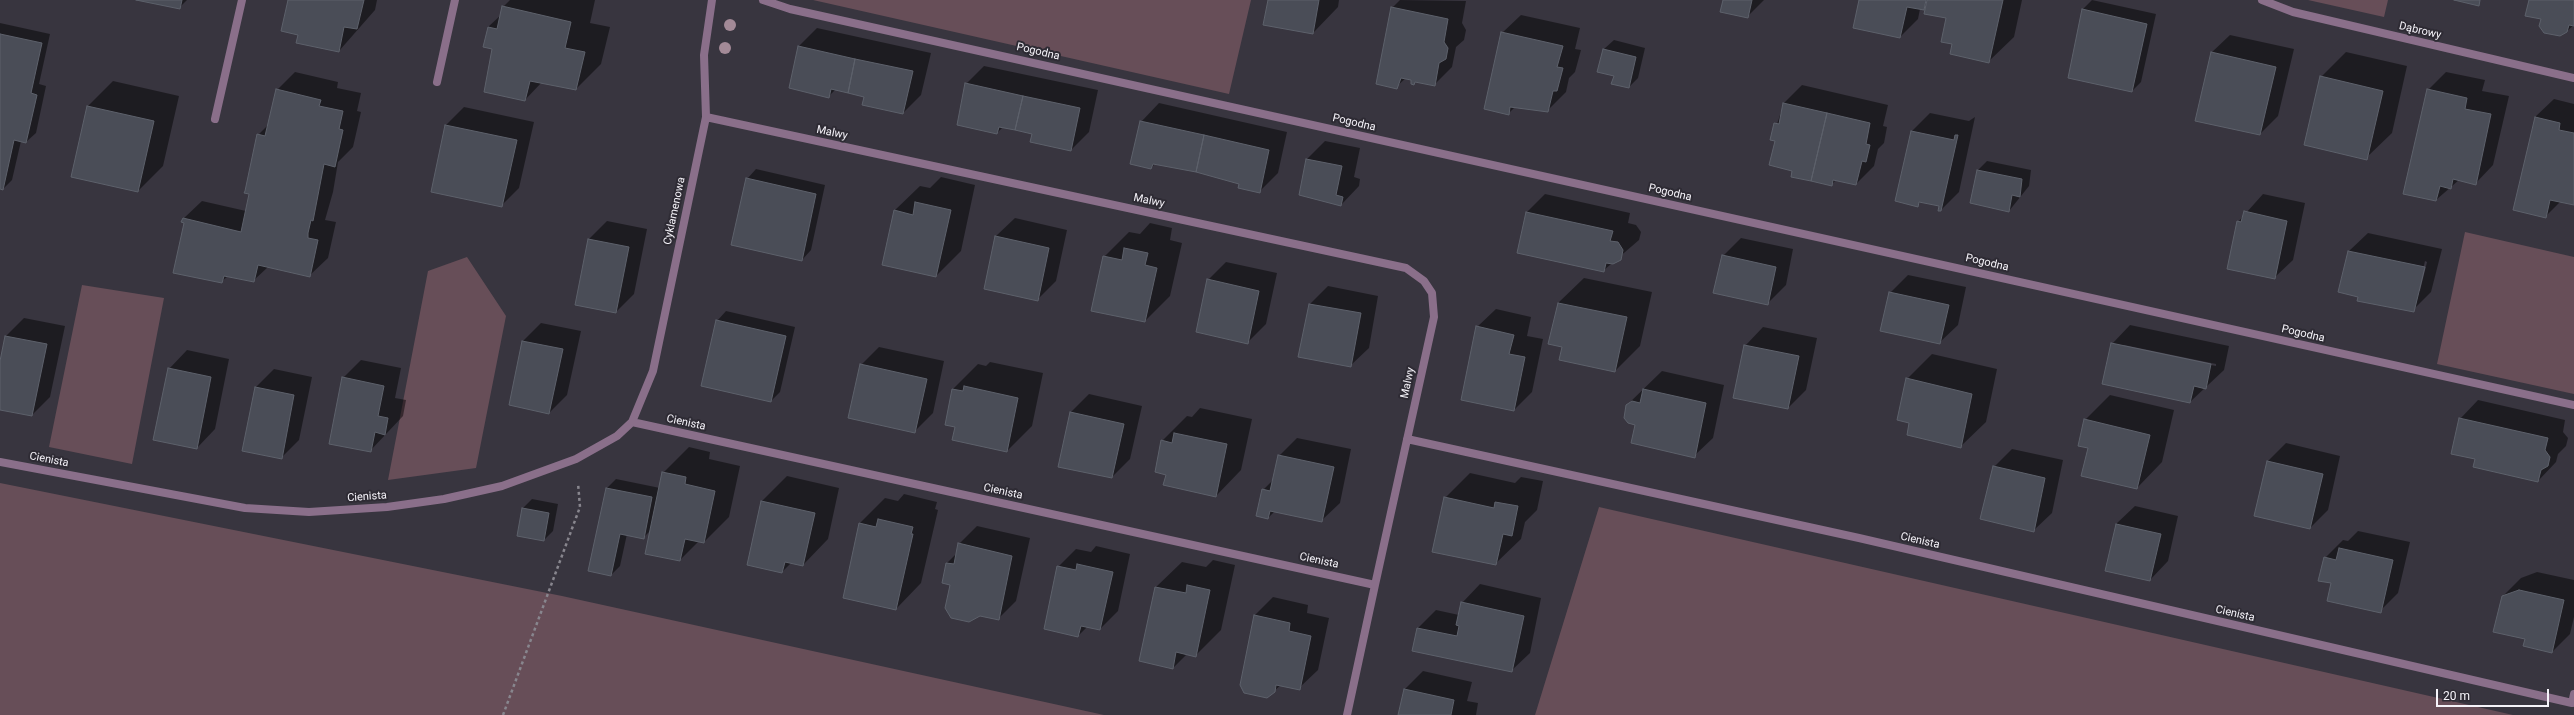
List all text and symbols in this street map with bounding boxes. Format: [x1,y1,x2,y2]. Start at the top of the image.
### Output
street label: Dąbrowy [2398,20,2442,42]
street label: Pogodna [1015,41,1061,63]
street label: Pogodna [1331,112,1377,134]
street label: Malwy [815,123,849,143]
street label: Cyklamenowa [661,176,689,246]
street label: Pogodna [1647,182,1693,204]
street label: Malwy [1132,191,1166,211]
street label: Pogodna [1964,252,2010,274]
street label: Pogodna [2280,323,2326,345]
street label: Malwy [1398,366,1418,400]
street label: Cienista [665,412,707,434]
street label: Cienista [28,450,70,470]
street label: Cienista [982,481,1024,503]
street label: Cienista [347,489,387,505]
street label: Cienista [1899,530,1941,552]
street label: Cienista [1298,550,1340,572]
street label: Cienista [2214,603,2256,625]
scale bar [2438,681,2551,707]
text: 20 m [2443,689,2470,703]

